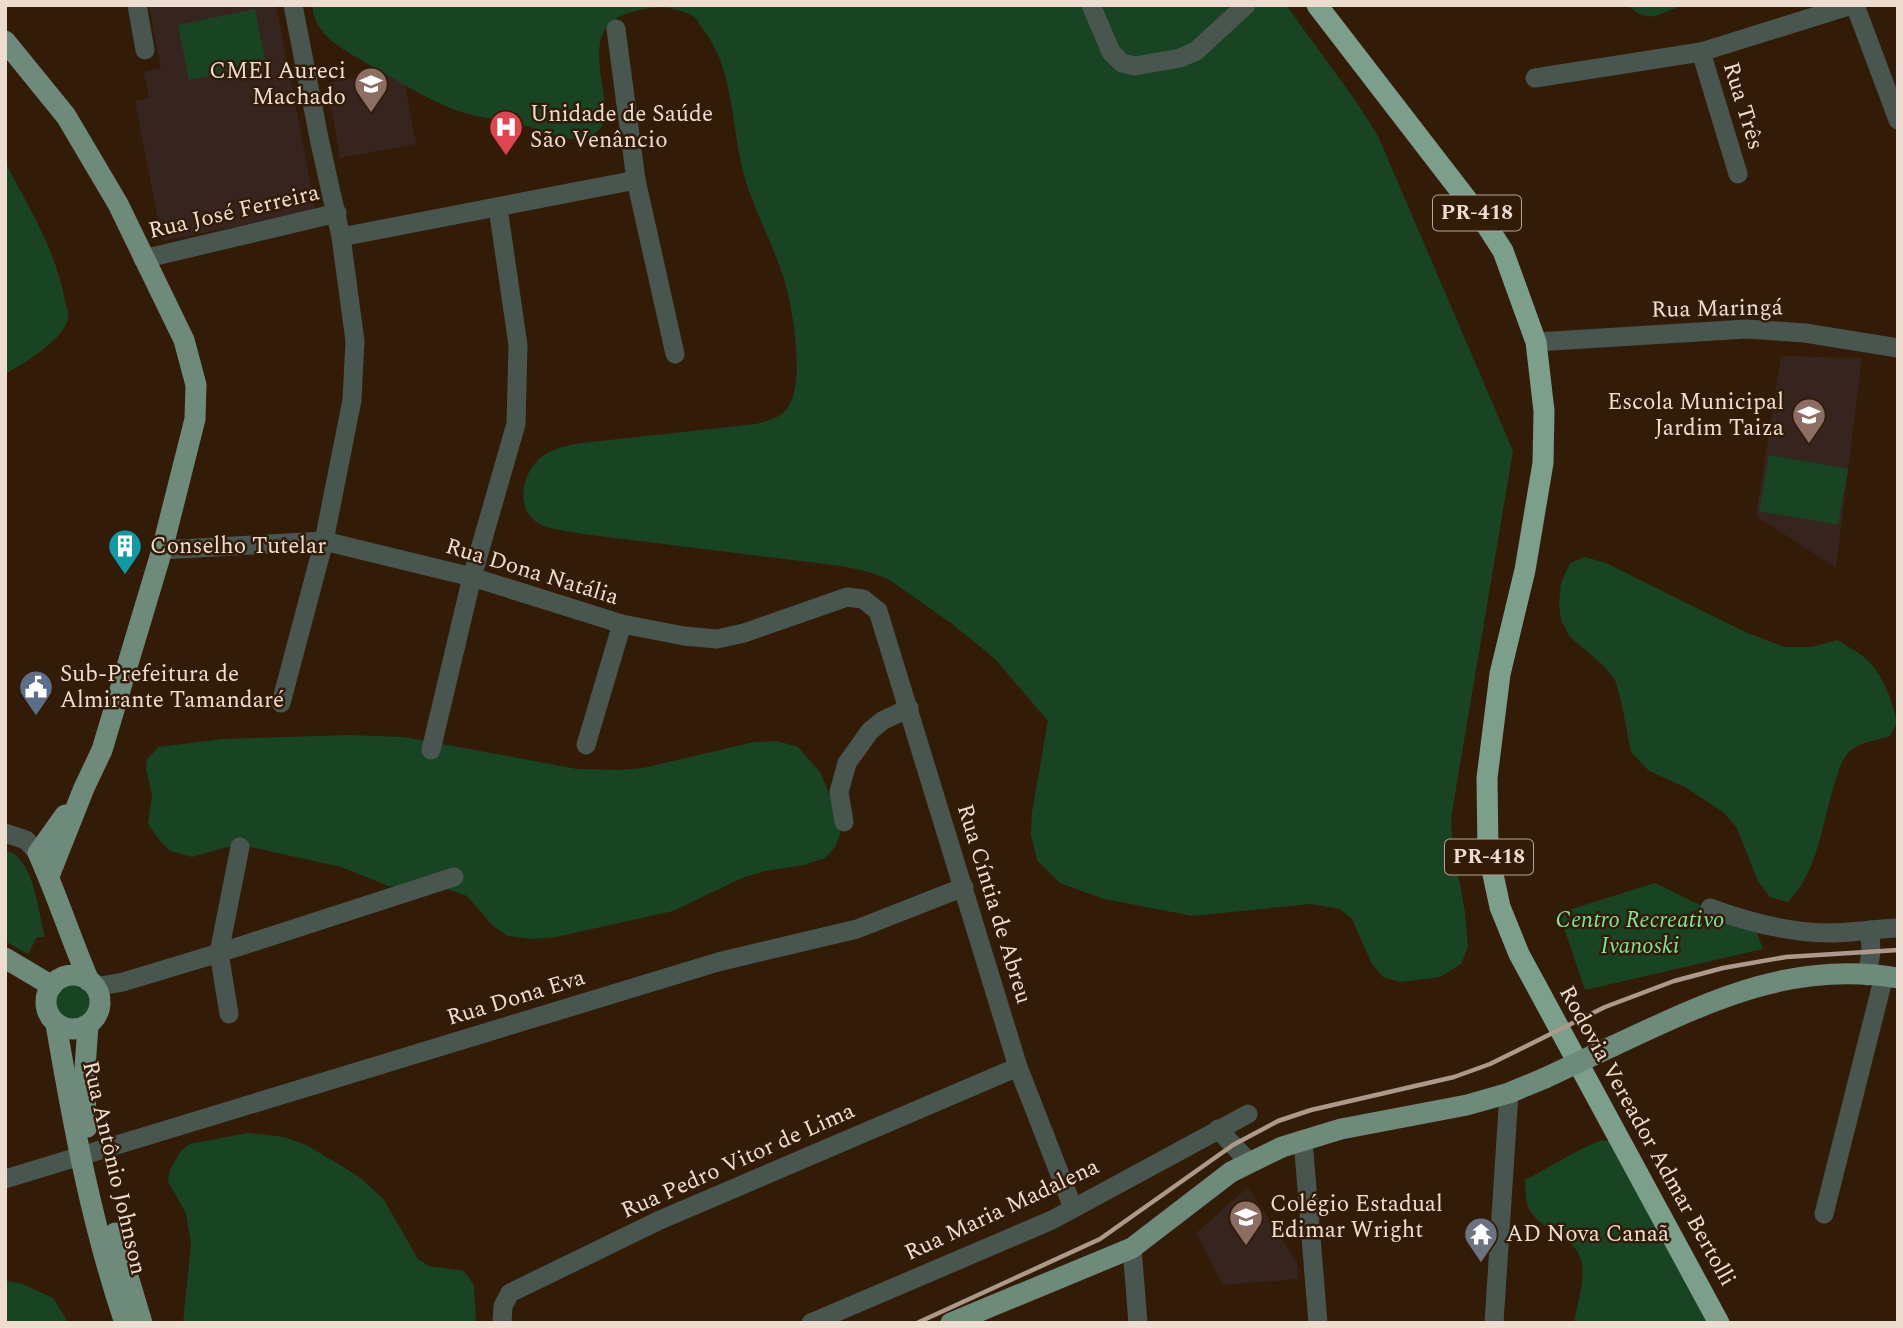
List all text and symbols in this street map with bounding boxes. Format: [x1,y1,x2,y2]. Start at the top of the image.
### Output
place label: CMEI Aureci Machado [209,54,346,115]
street label: Rua Três [1713,58,1773,154]
school or university icon: CMEI Aureci Machado [352,65,390,114]
place label: Unidade de Saúde São Venâncio [530,97,713,158]
hospital icon: Unidade de Saúde São Venâncio [487,108,525,157]
street label: Rua José Ferreira [145,175,323,249]
road number: PR-418 [1433,196,1521,230]
street label: Rua Maringá [1651,290,1783,328]
place label: Escola Municipal Jardim Taiza [1607,385,1784,446]
school or university icon: Escola Municipal Jardim Taiza [1790,396,1828,445]
building icon: Conselho Tutelar [106,527,144,576]
place label: Conselho Tutelar [150,529,326,564]
street label: Rua Dona Natália [441,529,623,615]
place label: Sub-Prefeitura de Almirante Tamandaré [60,657,284,718]
public building icon: Sub-Prefeitura de Almirante Tamandaré [17,668,55,717]
street label: Rua Cíntia de Abreu [947,800,1041,1008]
road number: PR-418 [1445,840,1533,874]
park label: Centro Recreativo Ivanoski [1556,903,1724,964]
street label: Rua Dona Eva [443,960,589,1036]
street label: Rodovia Vereador Admar Bertolli [1549,979,1745,1293]
street label: Rua Antônio Johnson [72,1058,156,1278]
street label: Rua Pedro Vitor de Lima [615,1094,861,1228]
street label: Rua Maria Madalena [899,1149,1105,1271]
place label: Colégio Estadual Edimar Wright [1270,1187,1443,1248]
school or university icon: Colégio Estadual Edimar Wright [1227,1198,1265,1247]
temple icon: AD Nova Canaã [1462,1215,1500,1264]
place label: AD Nova Canaã [1506,1217,1669,1252]

